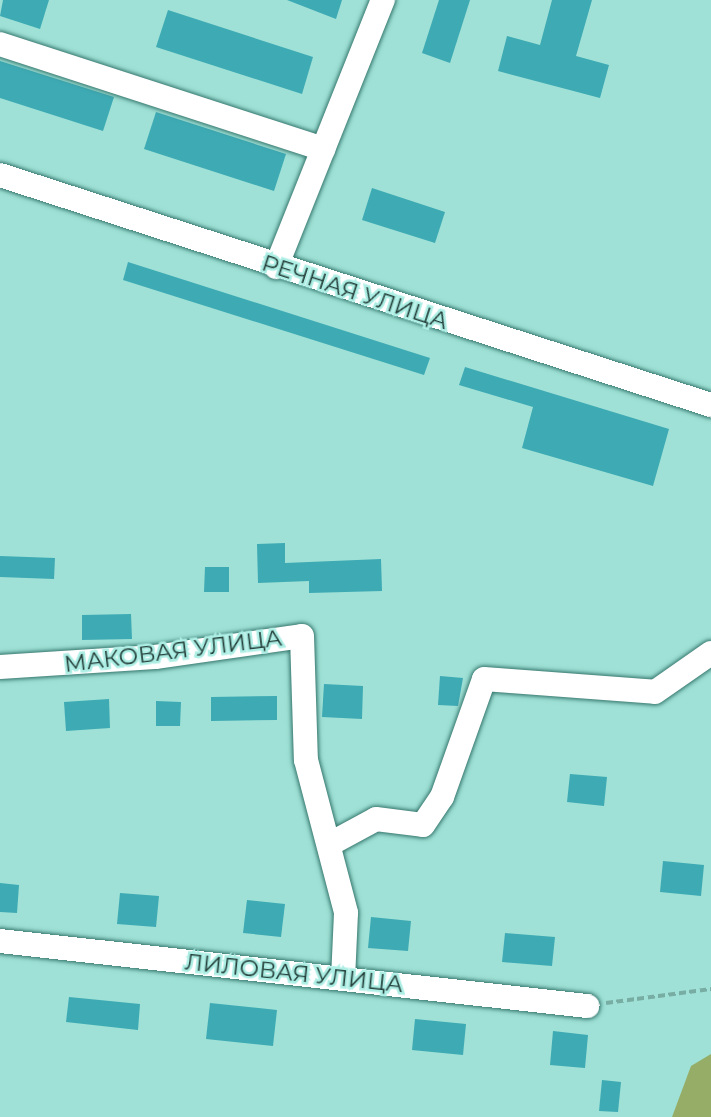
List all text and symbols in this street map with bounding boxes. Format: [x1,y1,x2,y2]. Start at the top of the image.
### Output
street label: РЕЧНАЯ УЛИЦА [258,249,452,335]
street label: МАКОВАЯ УЛИЦА [63,624,283,678]
street label: ЛИЛОВАЯ УЛИЦА [184,948,404,998]

